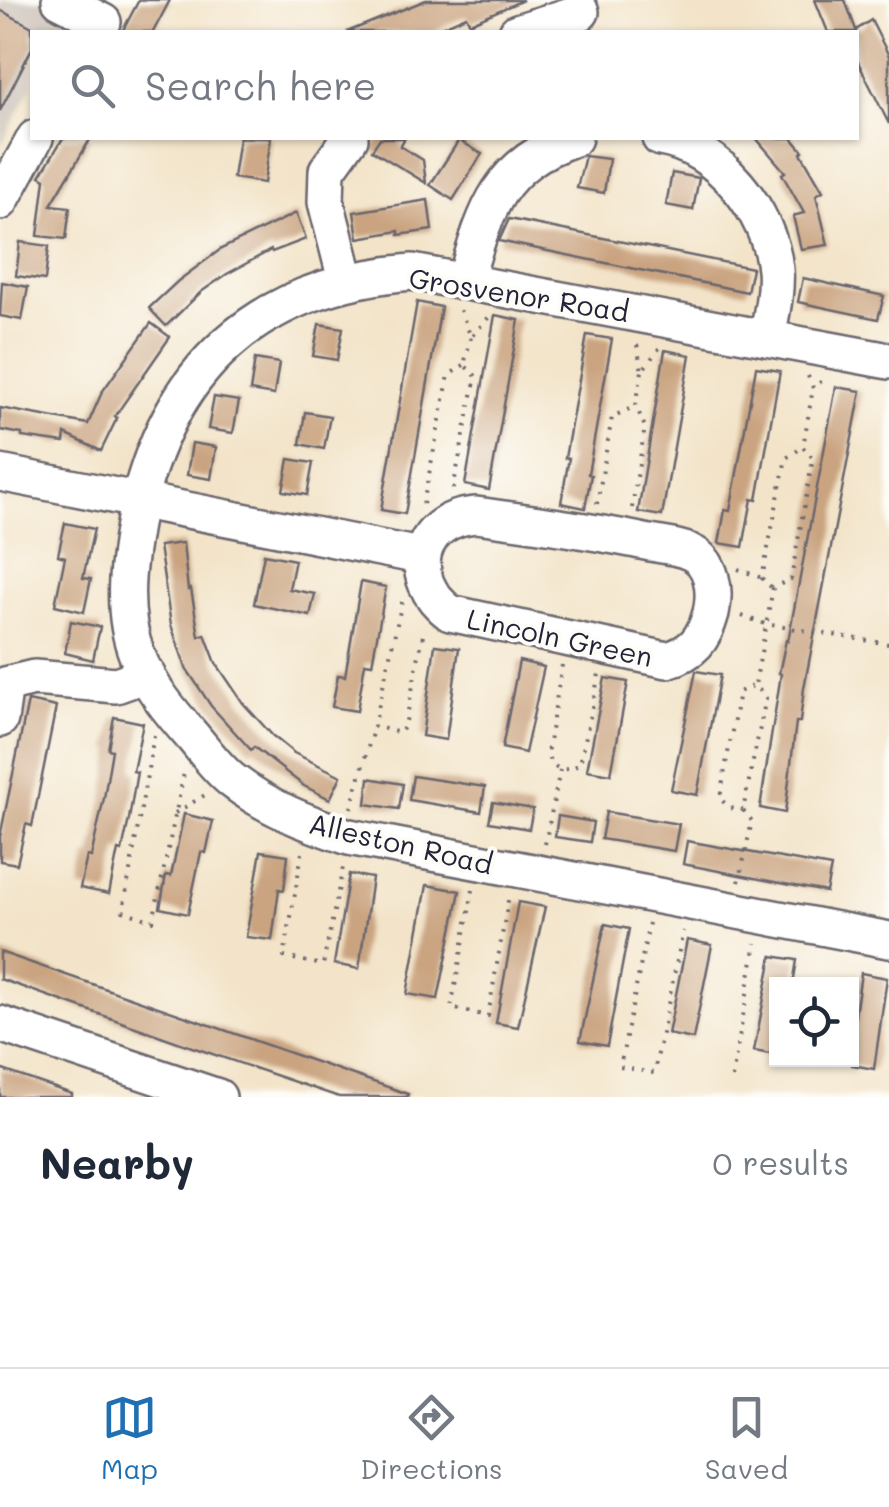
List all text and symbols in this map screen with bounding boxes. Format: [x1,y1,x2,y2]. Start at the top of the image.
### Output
search box [30,30,859,140]
icon: search [65,58,120,113]
text: Search here [145,60,376,110]
street label: Grosvenor Road [407,259,631,329]
street label: Lincoln Green [464,600,656,674]
street label: Alleston Road [306,804,496,882]
map controls [769,977,859,1067]
button: locate [769,977,859,1067]
text: Nearby [40,1135,194,1190]
text: 0 results [712,1141,849,1183]
tab: Map [101,1390,158,1486]
tab: Directions [360,1390,503,1486]
tab: Saved [705,1390,788,1486]

